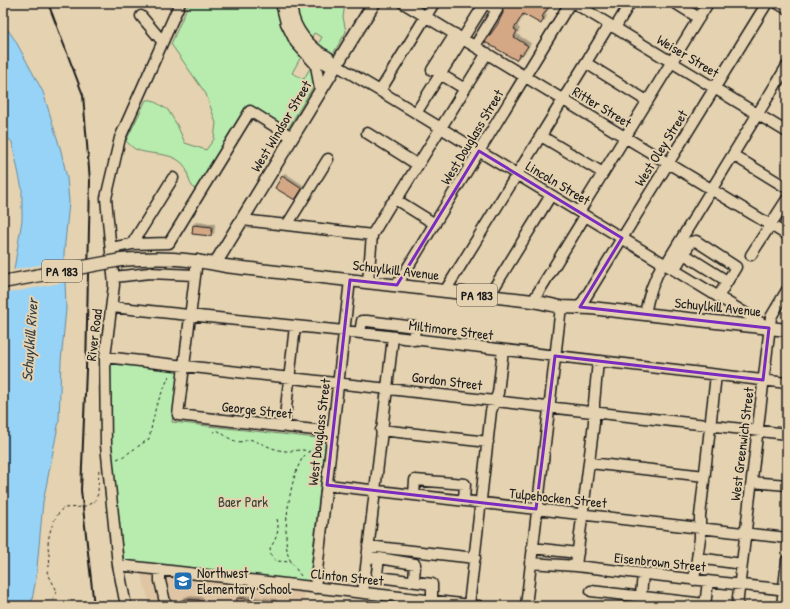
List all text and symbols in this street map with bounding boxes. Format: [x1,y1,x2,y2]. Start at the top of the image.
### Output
street label: Weiser Street [654,30,723,82]
street label: West Windsor Street [246,76,315,175]
street label: Ritter Street [569,81,636,132]
street label: West Douglass Street [436,86,508,188]
street label: West Oley Street [630,106,692,190]
street label: Lincoln Street [523,156,594,209]
street label: Schuylkill Avenue [352,255,441,285]
road number: PA 183 [42,260,82,282]
road number: PA 183 [457,284,497,306]
street label: Schuylkill Avenue [674,293,763,322]
water label: Schuylkill River [16,296,43,382]
street label: River Road [81,307,106,362]
street label: Miltimore Street [408,315,495,344]
street label: Gordon Street [411,367,484,394]
street label: West Douglass Street [303,377,336,487]
street label: West Greenwich Street [725,386,758,502]
street label: George Street [221,396,293,424]
street label: Tulpehocken Street [508,483,608,513]
park label: Baer Park [218,492,268,511]
street label: Eisenbrown Street [613,547,707,576]
place label: Northwest Elementary School [197,563,292,599]
street label: Clinton Street [310,563,385,590]
school or university icon: Northwest Elementary School [172,570,194,592]

